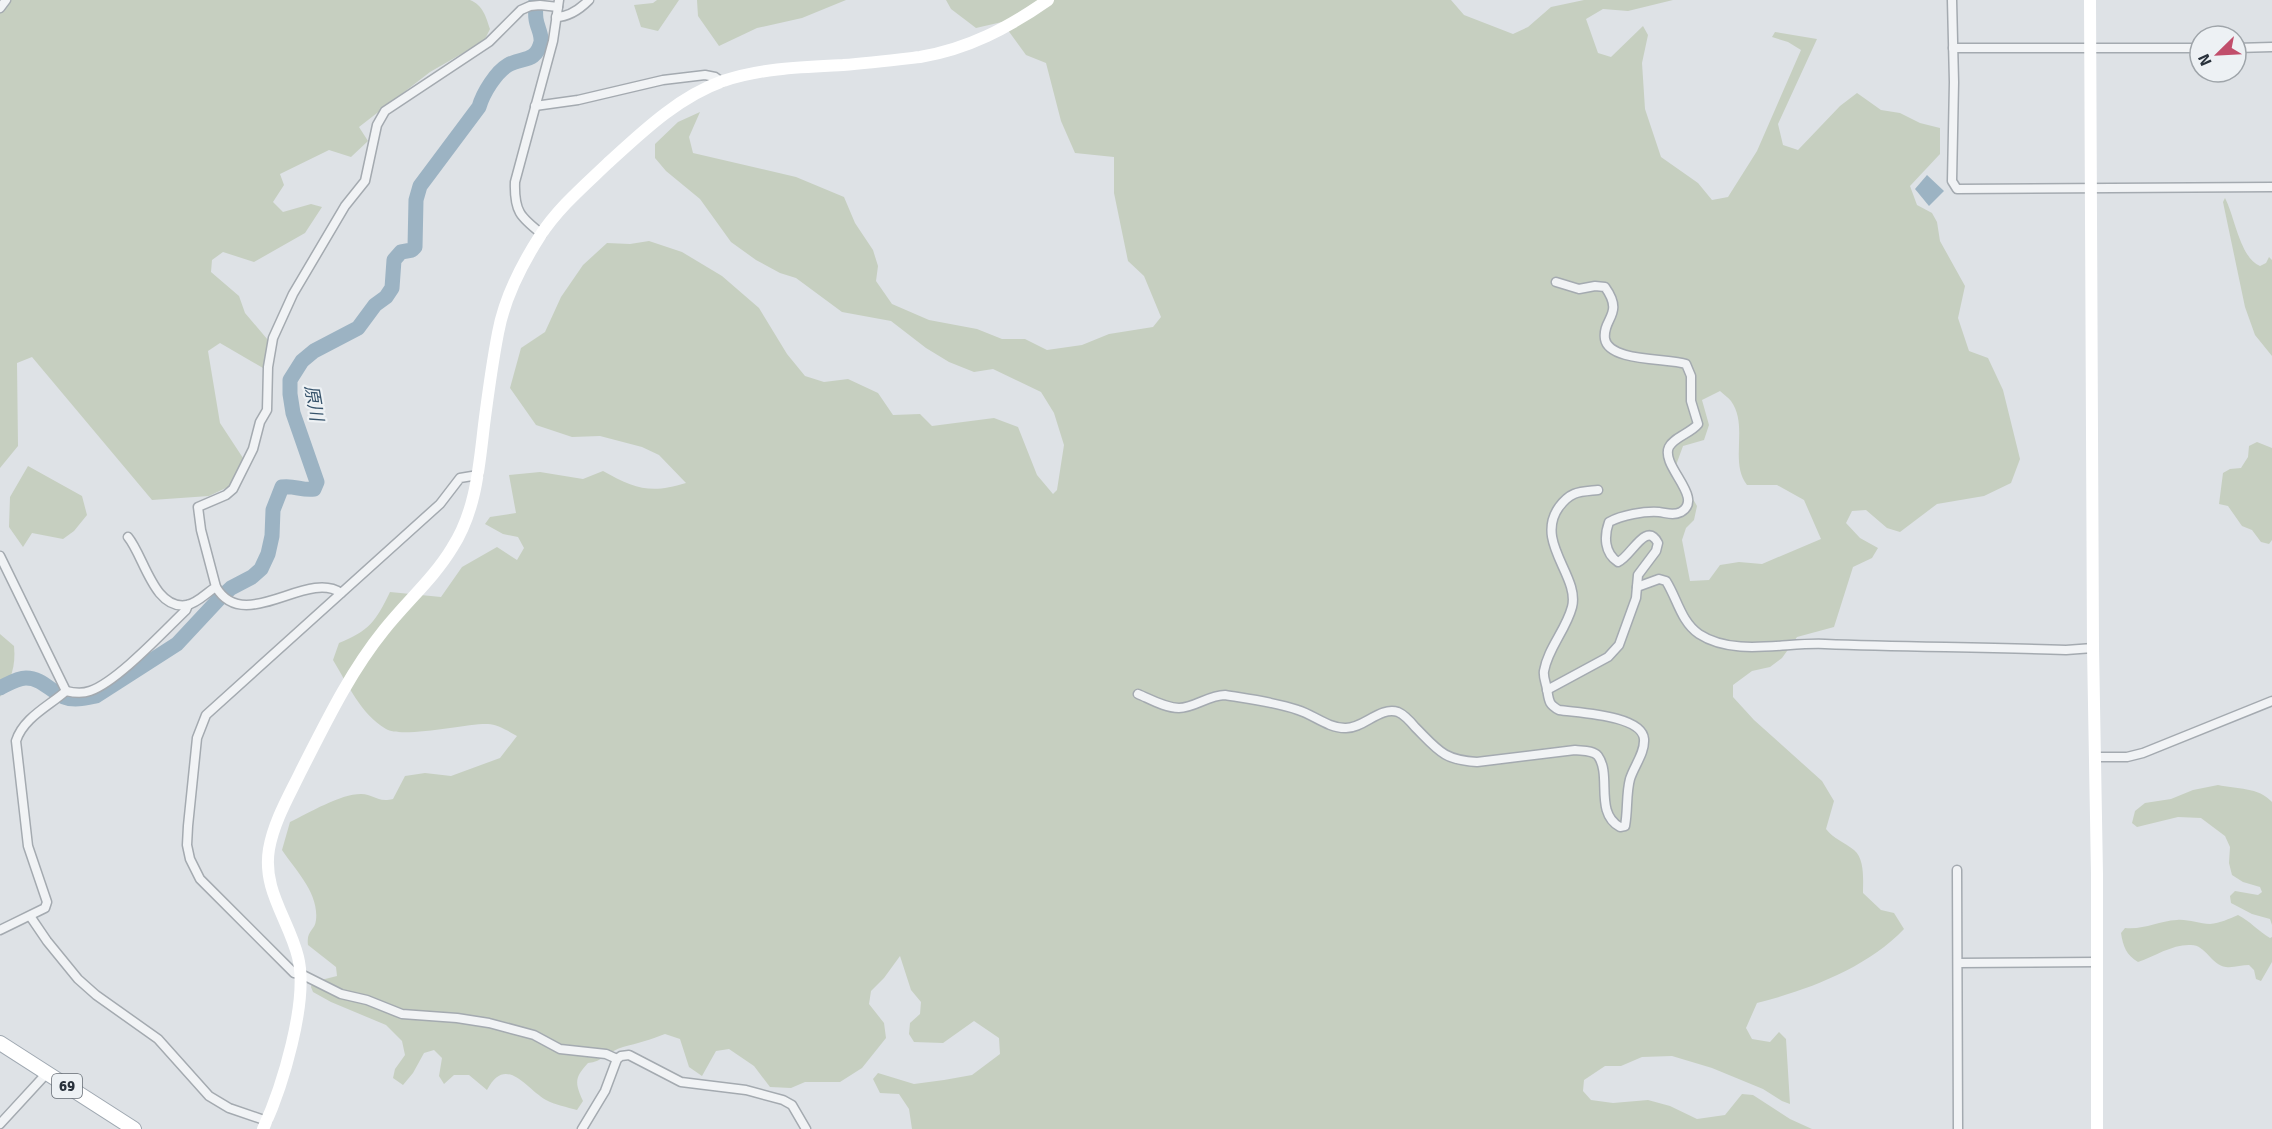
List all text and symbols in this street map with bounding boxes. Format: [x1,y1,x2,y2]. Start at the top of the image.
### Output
north arrow [2188,24,2248,84]
text: N [2194,51,2217,69]
water label: 原川 [300,383,328,425]
road number: 69 [52,1074,82,1098]

